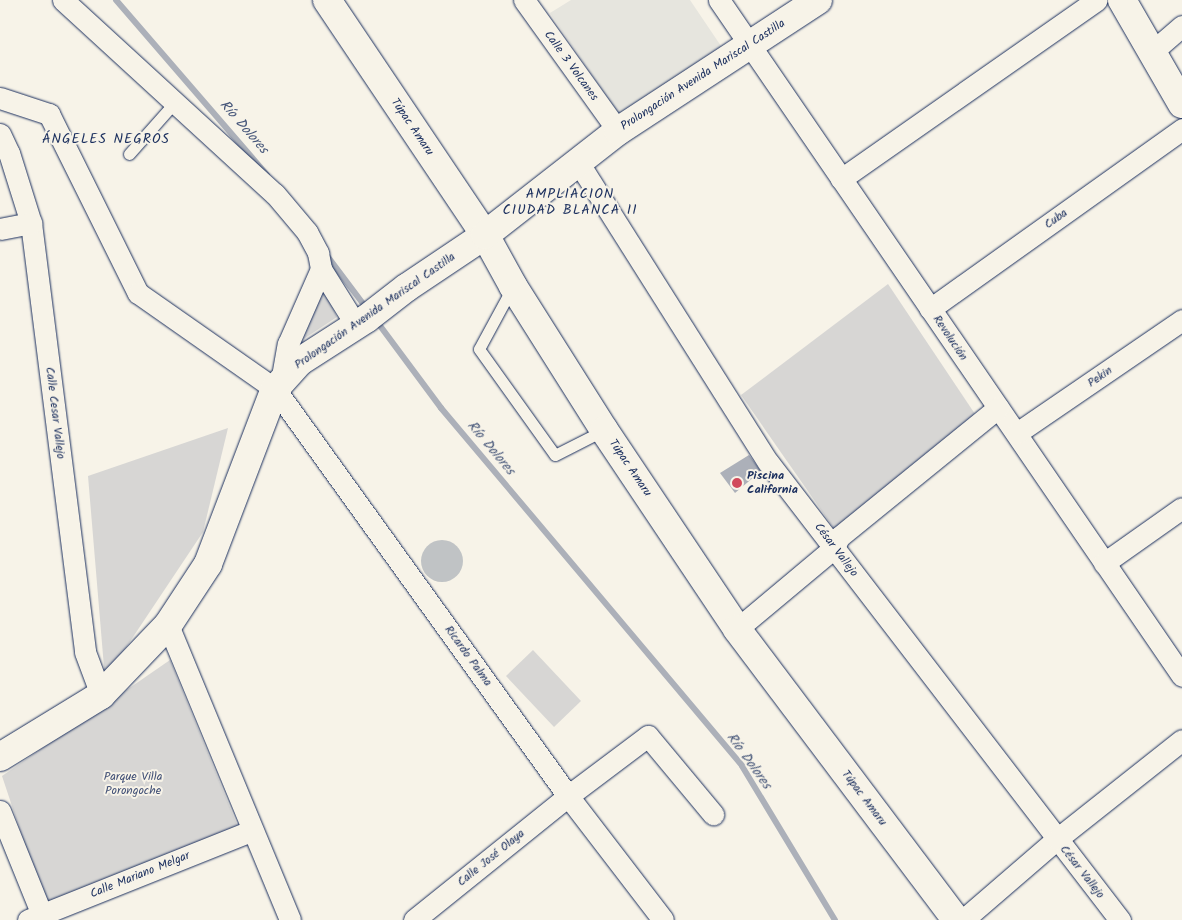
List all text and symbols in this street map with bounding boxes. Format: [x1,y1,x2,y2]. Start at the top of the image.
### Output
street label: Prolongación Avenida Mariscal Castilla [618,16,788,134]
street label: Calle 3 Volcanes [541,28,601,104]
street label: Túpac Amaru [388,96,436,158]
water label: Río Dolores [216,97,272,157]
district label: ÁNGELES NEGROS [40,131,172,147]
district label: AMPLIACION CIUDAD BLANCA II [500,186,640,218]
street label: Cuba [1042,206,1070,232]
street label: Prolongación Avenida Mariscal Castilla [292,250,458,372]
street label: Revolución [930,313,970,363]
street label: Pekin [1085,363,1115,391]
street label: Calle Cesar Vallejo [42,366,68,460]
water label: Río Dolores [464,418,518,478]
street label: Túpac Amaru [606,437,654,499]
place label: Piscina California [747,469,798,497]
marker: Piscina California [731,477,743,489]
street label: César Vallejo [811,520,861,580]
street label: Ricardo Palma [441,623,495,689]
water label: Río Dolores [723,730,775,792]
street label: Túpac Amaru [838,767,890,829]
park label: Parque Villa Porongoche [104,770,162,798]
street label: Calle José Olaya [454,827,528,889]
street label: César Vallejo [1057,842,1107,902]
street label: Calle Mariano Melgar [88,848,192,902]

